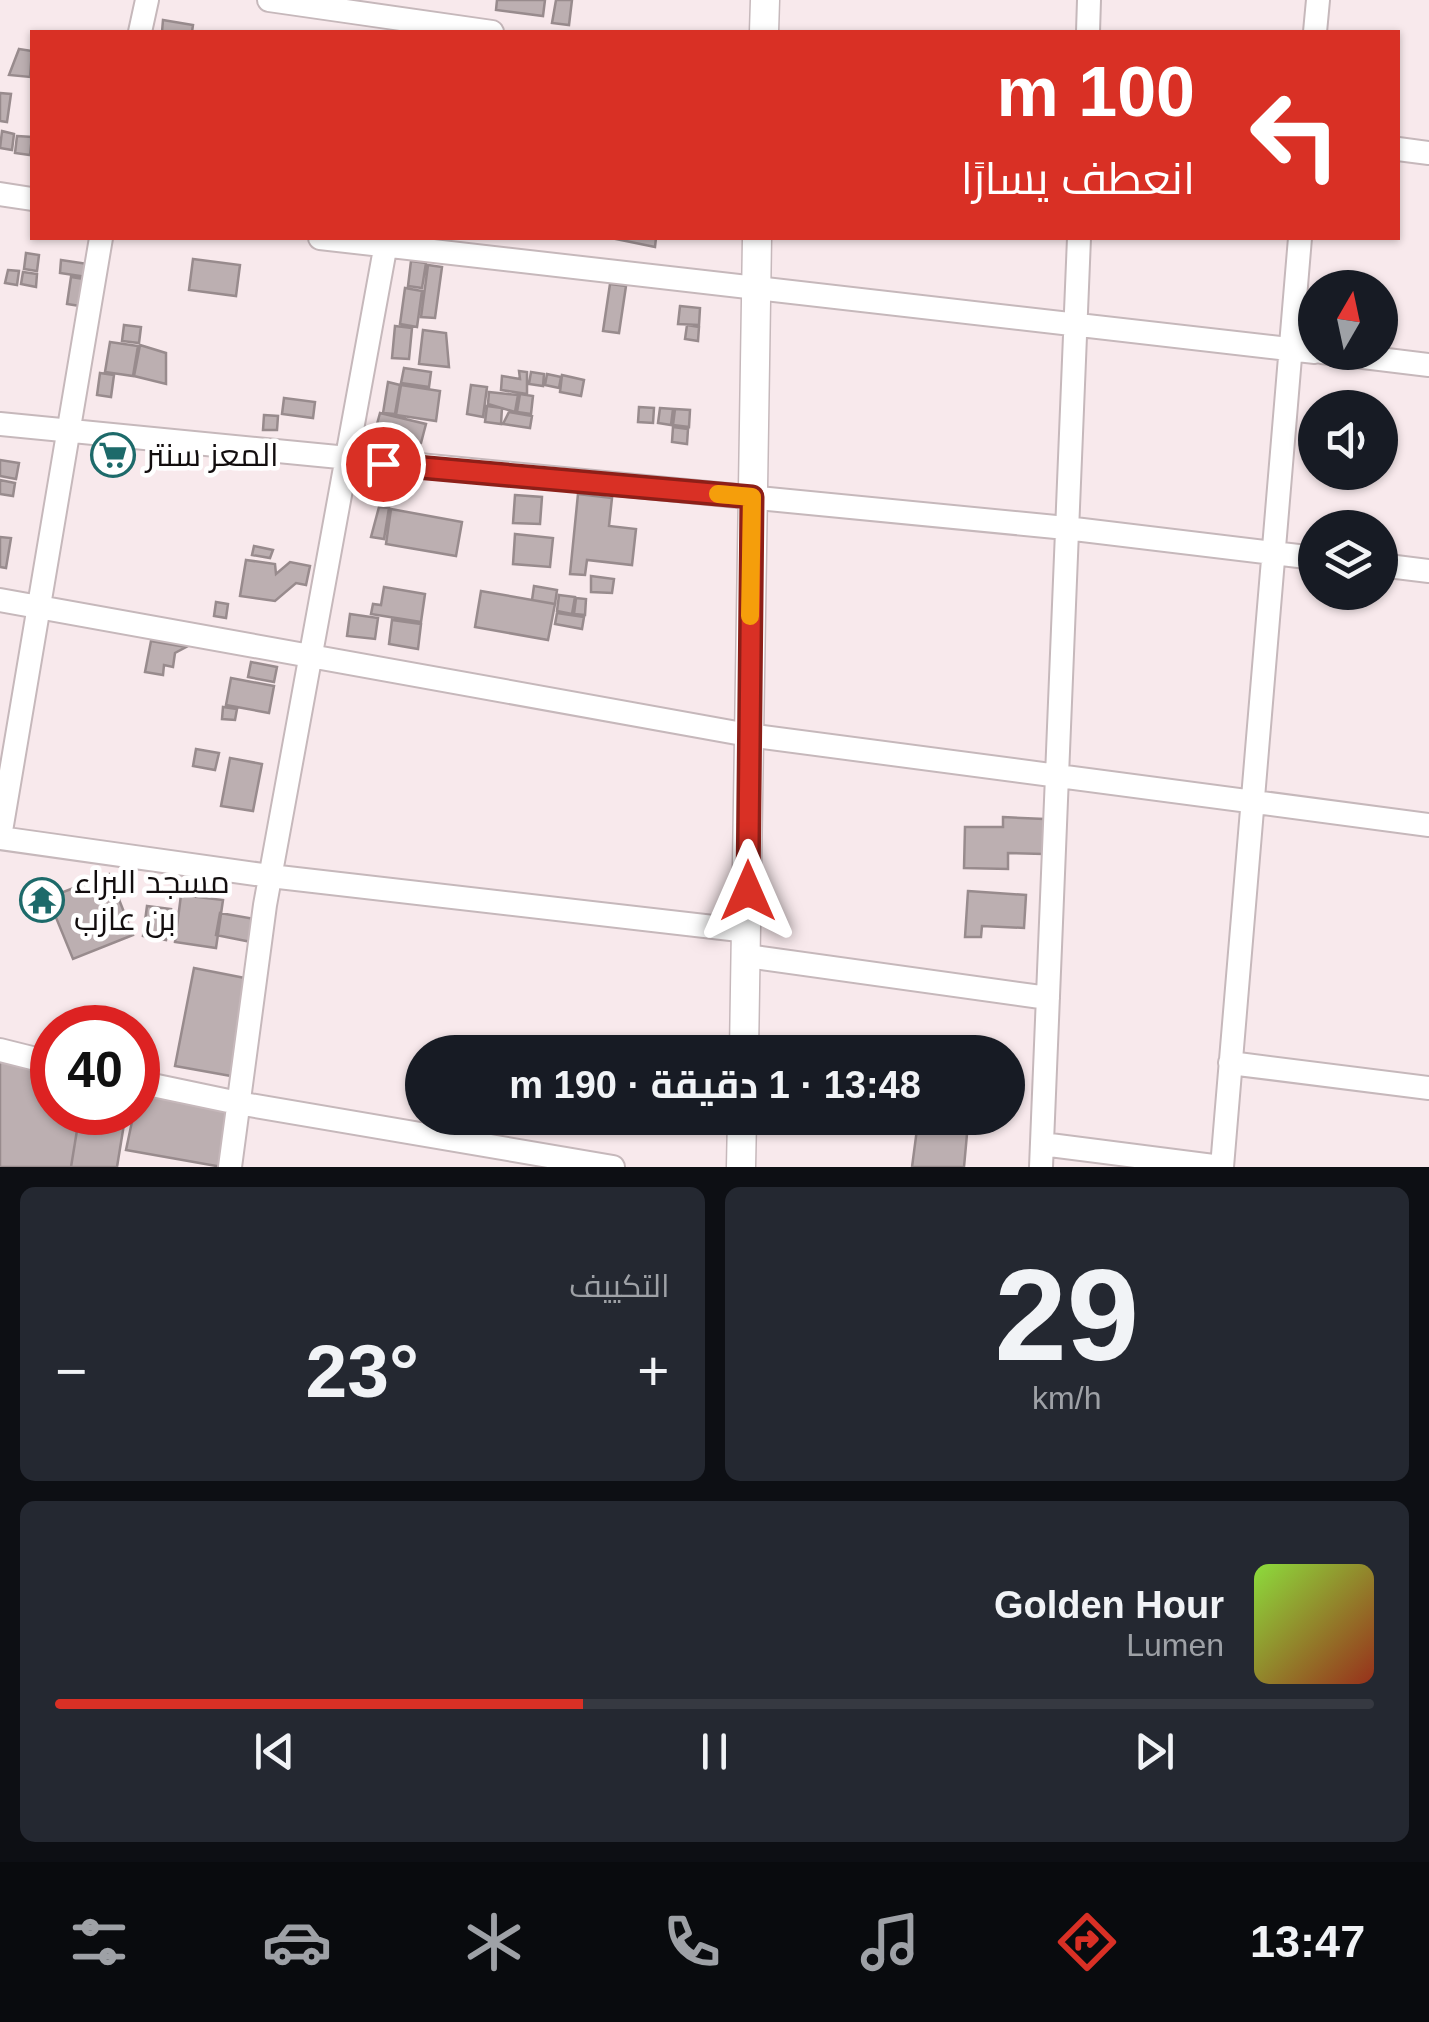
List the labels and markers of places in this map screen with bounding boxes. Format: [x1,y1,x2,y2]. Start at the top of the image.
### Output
pin [341,422,426,507]
supermarket icon: المعز سنتر [90,432,136,478]
place label: المعز سنتر [144,437,279,473]
place label: مسجد البراء بن عازب [74,864,230,938]
temple icon: مسجد البراء بن عازب [19,877,65,923]

